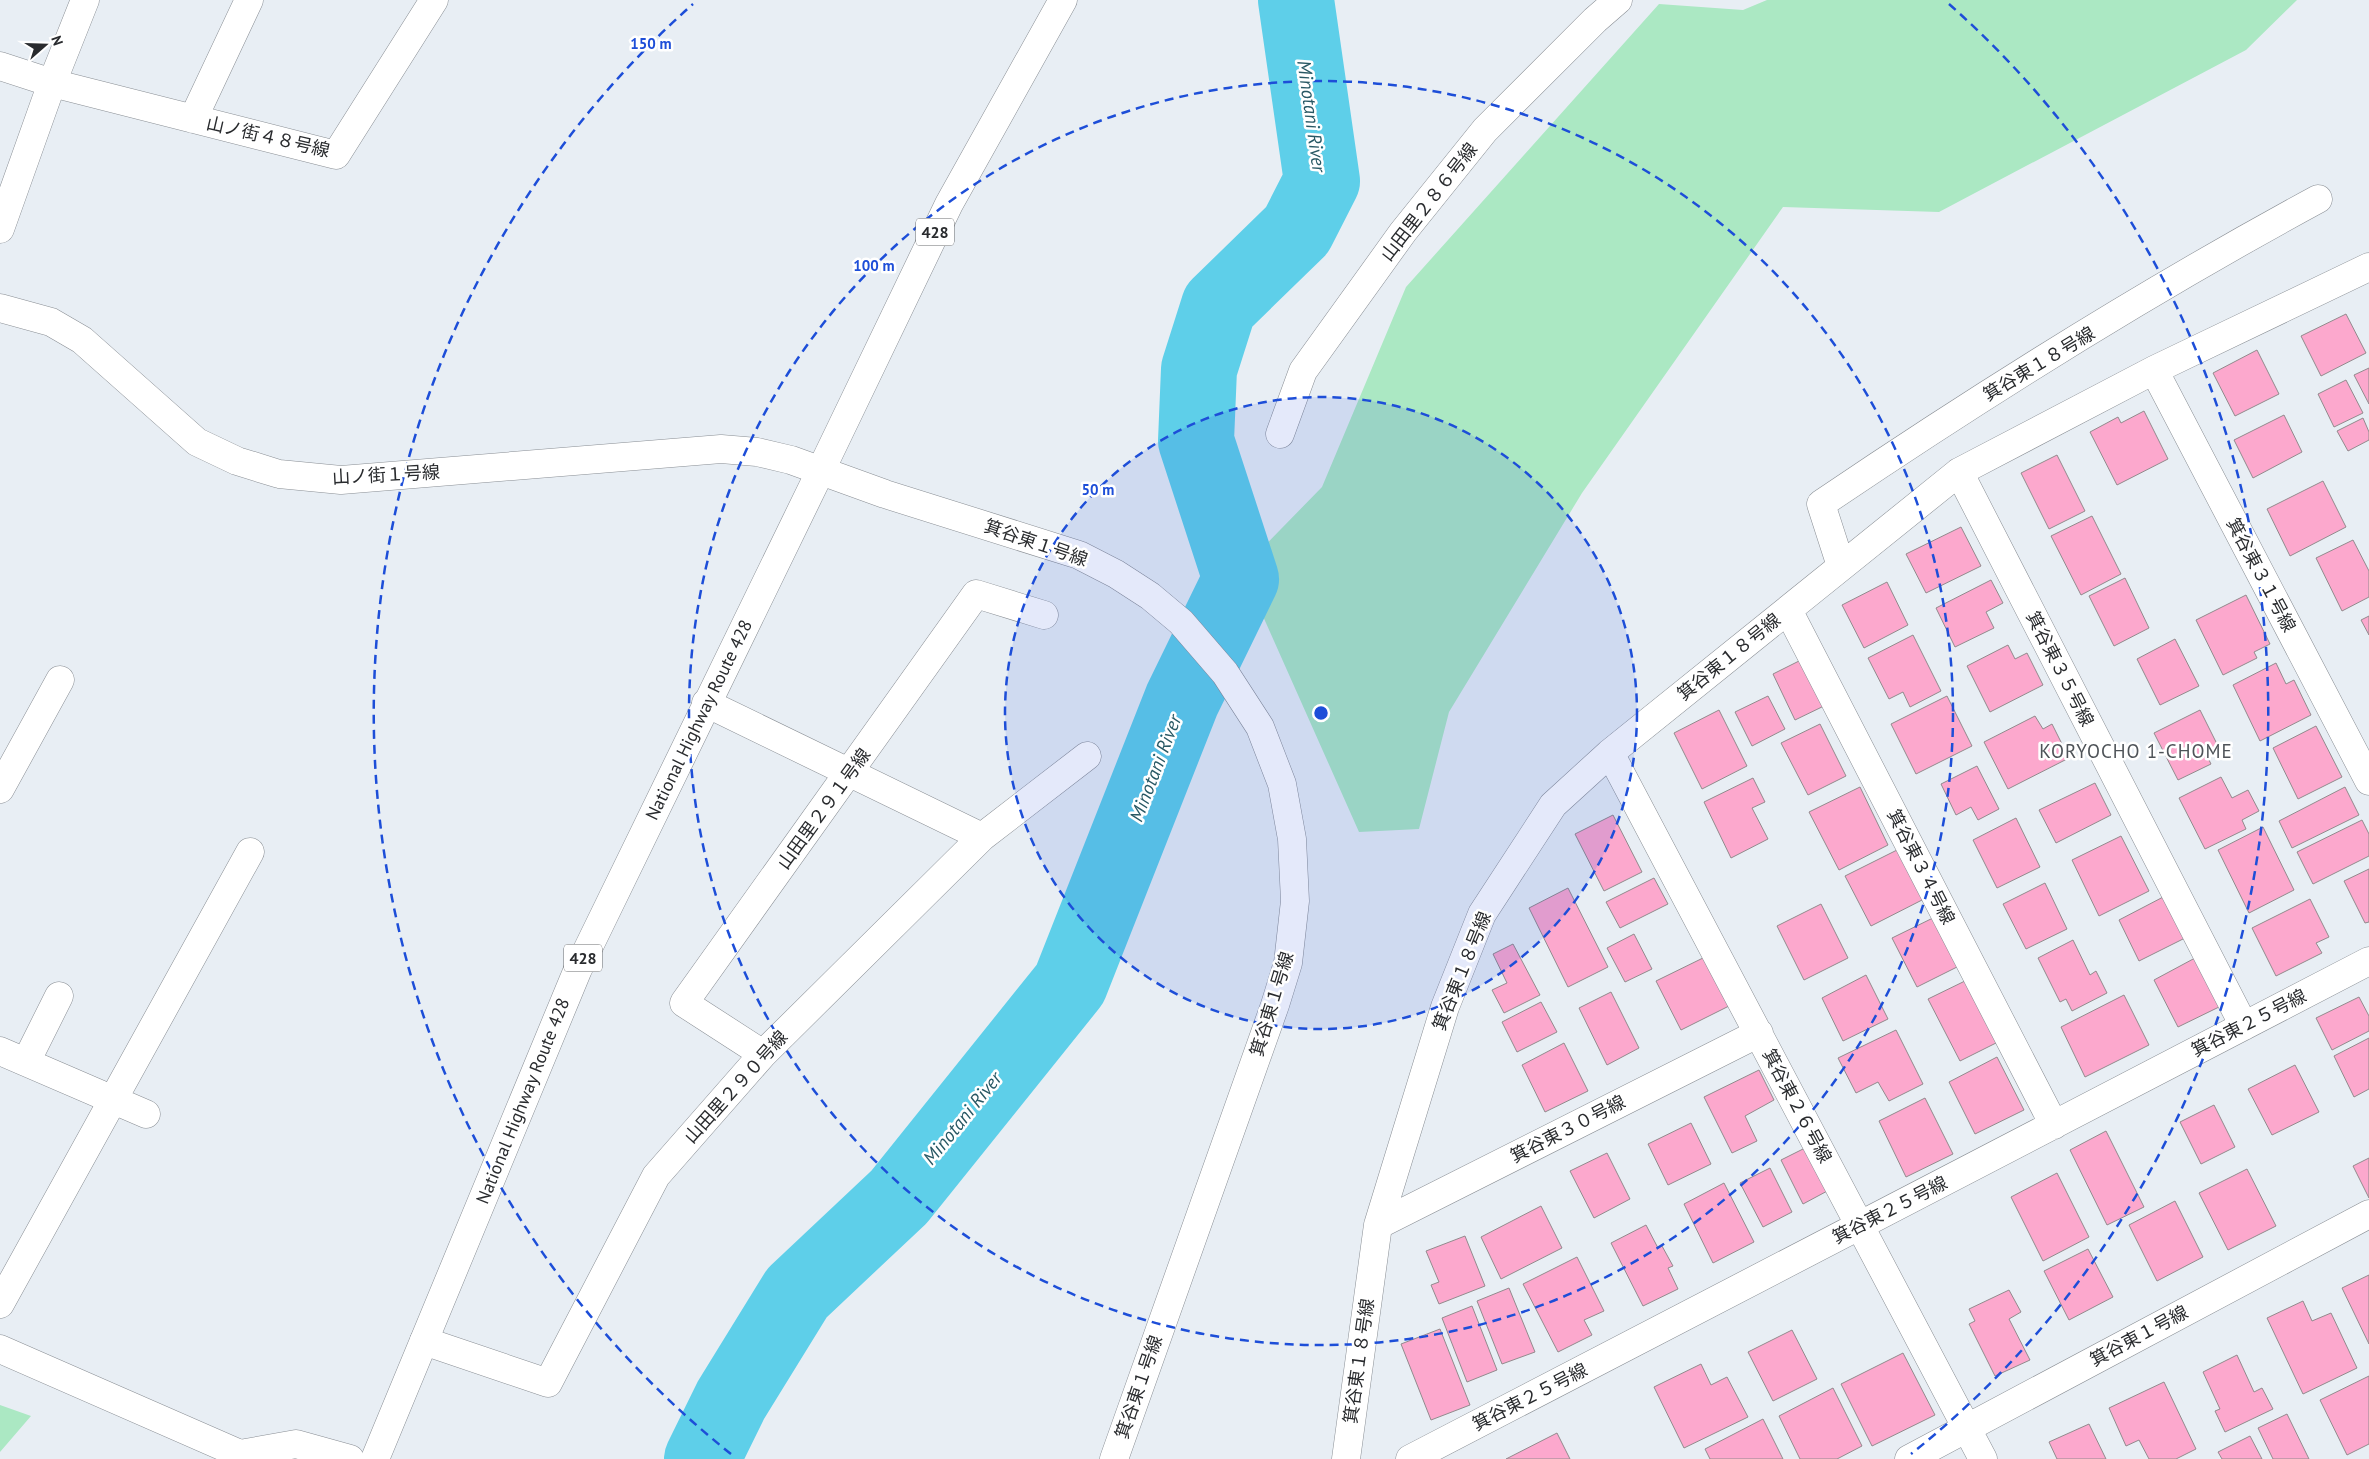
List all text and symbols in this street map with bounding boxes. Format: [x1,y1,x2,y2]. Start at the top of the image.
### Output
north arrow [20,20,70,70]
text: N [47,33,67,48]
text: 150 m [630,34,672,53]
water label: Minotani River [1292,59,1332,175]
street label: 山ノ街４８号線 [204,111,332,162]
street label: 山田里２８６号線 [1375,138,1482,266]
road number: 428 [916,218,954,246]
text: 100 m [853,256,895,275]
street label: 箕谷東１８号線 [1979,321,2099,406]
street label: 山ノ街１号線 [331,460,441,489]
text: 50 m [1082,480,1114,499]
street label: 箕谷東１号線 [981,514,1091,571]
street label: 箕谷東３１号線 [2222,514,2301,636]
street label: 箕谷東３５号線 [2022,607,2099,730]
street label: 箕谷東１８号線 [1672,608,1785,705]
street label: National Highway Route 428 [640,616,757,824]
centre of rings [1312,704,1330,722]
water label: Minotani River [1124,710,1187,825]
district label: KORYOCHO 1-CHOME [2039,739,2233,763]
street label: 山田里２９１号線 [772,744,875,874]
street label: 箕谷東３４号線 [1883,805,1960,928]
street label: 箕谷東１８号線 [1427,908,1496,1034]
road number: 428 [564,944,602,971]
street label: 箕谷東１号線 [1245,949,1298,1059]
street label: 箕谷東２５号線 [2187,984,2310,1061]
street label: National Highway Route 428 [471,994,574,1207]
street label: 山田里２９０号線 [679,1025,792,1148]
street label: 箕谷東２６号線 [1758,1045,1837,1167]
water label: Minotani River [917,1065,1008,1169]
street label: 箕谷東３０号線 [1506,1090,1629,1167]
street label: 箕谷東２５号線 [1828,1171,1951,1248]
street label: 箕谷東１８号線 [1338,1297,1379,1425]
street label: 箕谷東１号線 [2086,1300,2192,1371]
street label: 箕谷東１号線 [1110,1332,1167,1442]
street label: 箕谷東２５号線 [1468,1358,1591,1435]

